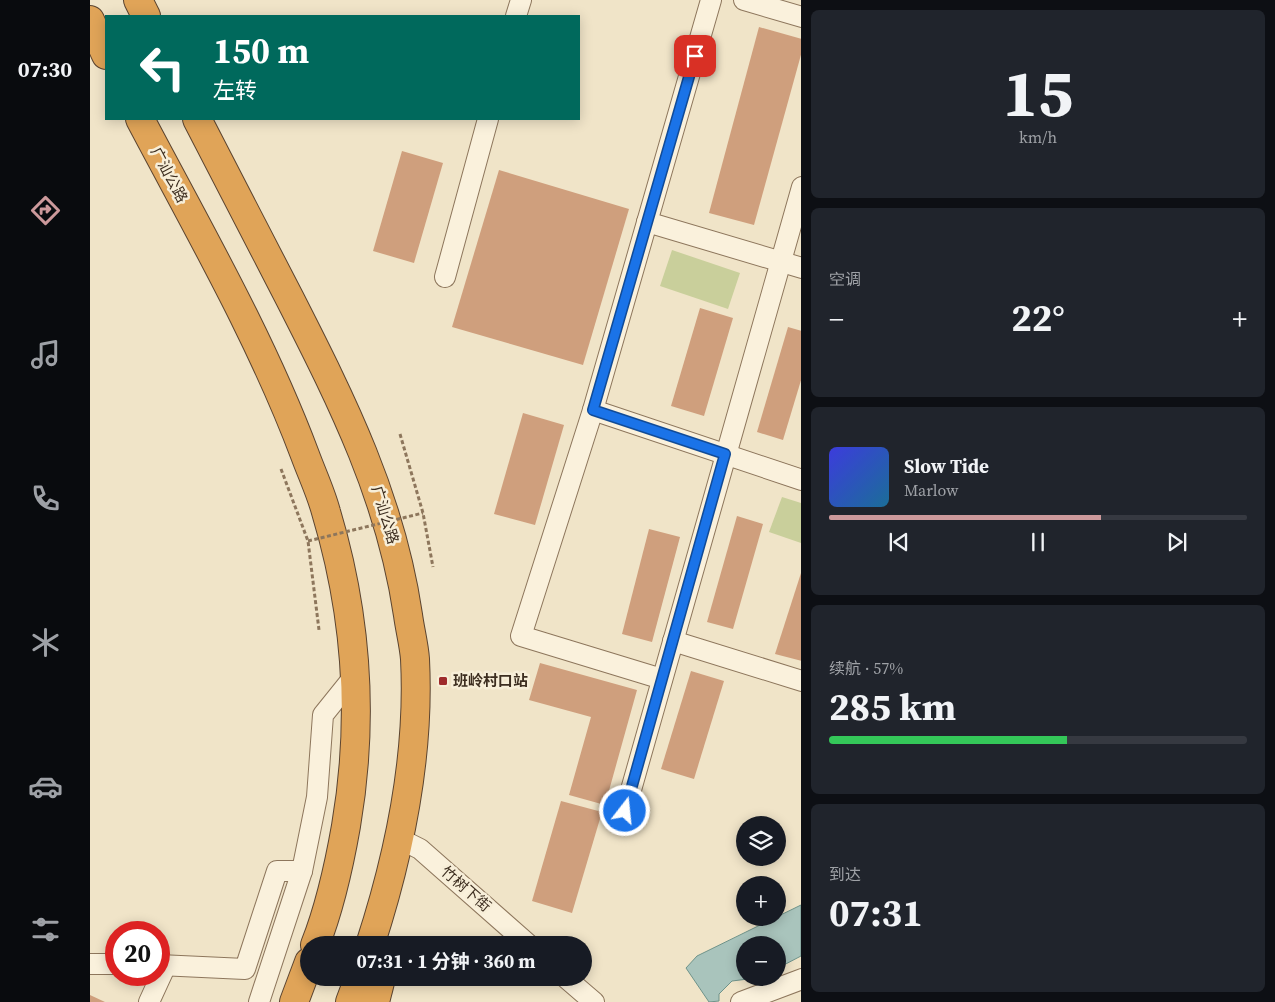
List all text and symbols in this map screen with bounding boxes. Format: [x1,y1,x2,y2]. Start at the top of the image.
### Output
text: 150 m [213,27,309,75]
icon: left [130,35,195,100]
pin [674,35,716,77]
icon: arrive [681,42,709,70]
text: 15 [1003,49,1073,138]
text: 07:30 [18,54,72,84]
text: 左转 [213,75,257,105]
text: km/h [1019,126,1057,148]
street label: 广汕公路 [146,143,193,206]
icon: directions [28,193,63,228]
text: 空调 [829,268,861,290]
text: 22° [1011,292,1065,344]
text: − [829,300,844,338]
text: + [1232,300,1247,338]
icon: music [28,337,63,372]
text: Slow Tide [904,453,989,479]
text: Marlow [904,479,959,501]
icon: phone [28,481,63,516]
street label: 广汕公路 [367,483,404,547]
icon: previous [885,528,913,556]
icon: pause [1024,528,1052,556]
icon: next [1163,528,1191,556]
icon: climate [28,625,63,660]
text: 续航 · 57% [829,657,903,679]
place label: 班岭村口站 [453,670,528,691]
marker: 班岭村口站 [437,675,449,687]
text: 285 km [829,681,956,733]
icon: car [28,769,63,804]
position arrow [598,784,650,836]
map controls [736,816,786,986]
button: layers [736,816,786,866]
street label: 竹树下街 [437,861,496,916]
text: 到达 [829,863,861,885]
button: + [736,876,786,926]
text: 07:31 [829,887,923,939]
icon: filters [28,912,63,947]
speed limit sign: 20 [105,921,170,986]
button: − [736,936,786,986]
text: 07:31 · 1 分钟 · 360 m [356,948,536,974]

